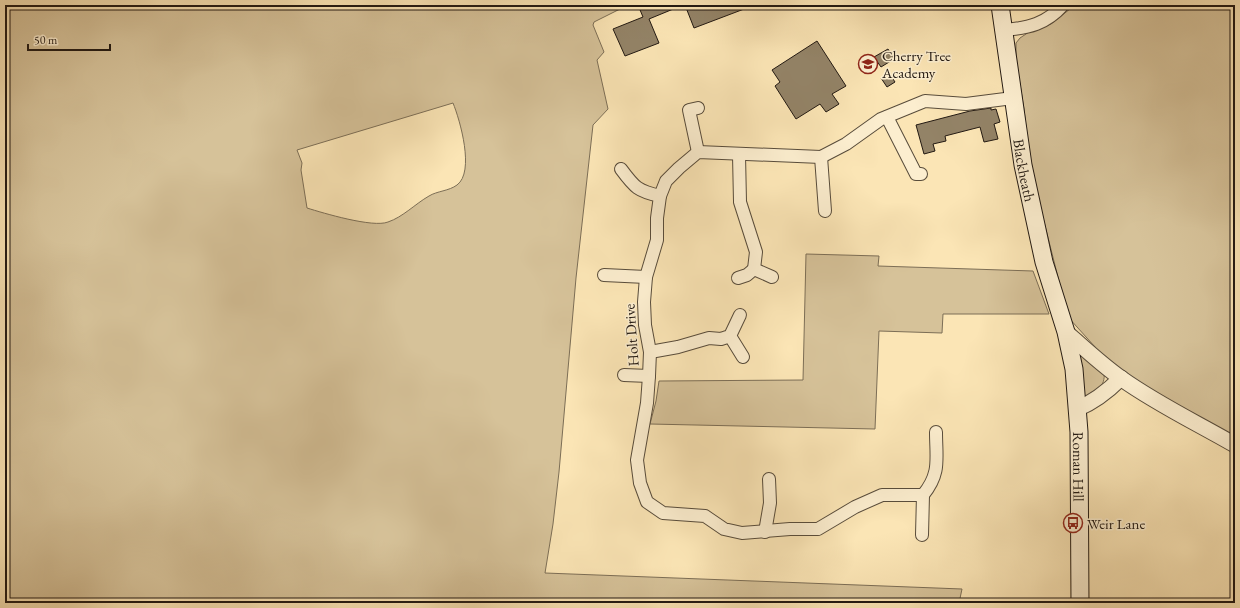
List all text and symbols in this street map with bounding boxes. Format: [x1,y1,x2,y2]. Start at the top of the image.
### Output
scale bar [28,26,110,52]
text: 50 m [34,32,58,48]
place label: Cherry Tree Academy [881,46,951,82]
school or university icon: Cherry Tree Academy [857,53,879,75]
street label: Blackheath [1010,137,1040,204]
street label: Holt Drive [619,303,643,367]
street label: Roman Hill [1069,432,1089,502]
bus stop icon: Weir Lane [1062,512,1084,534]
place label: Weir Lane [1087,514,1145,533]

